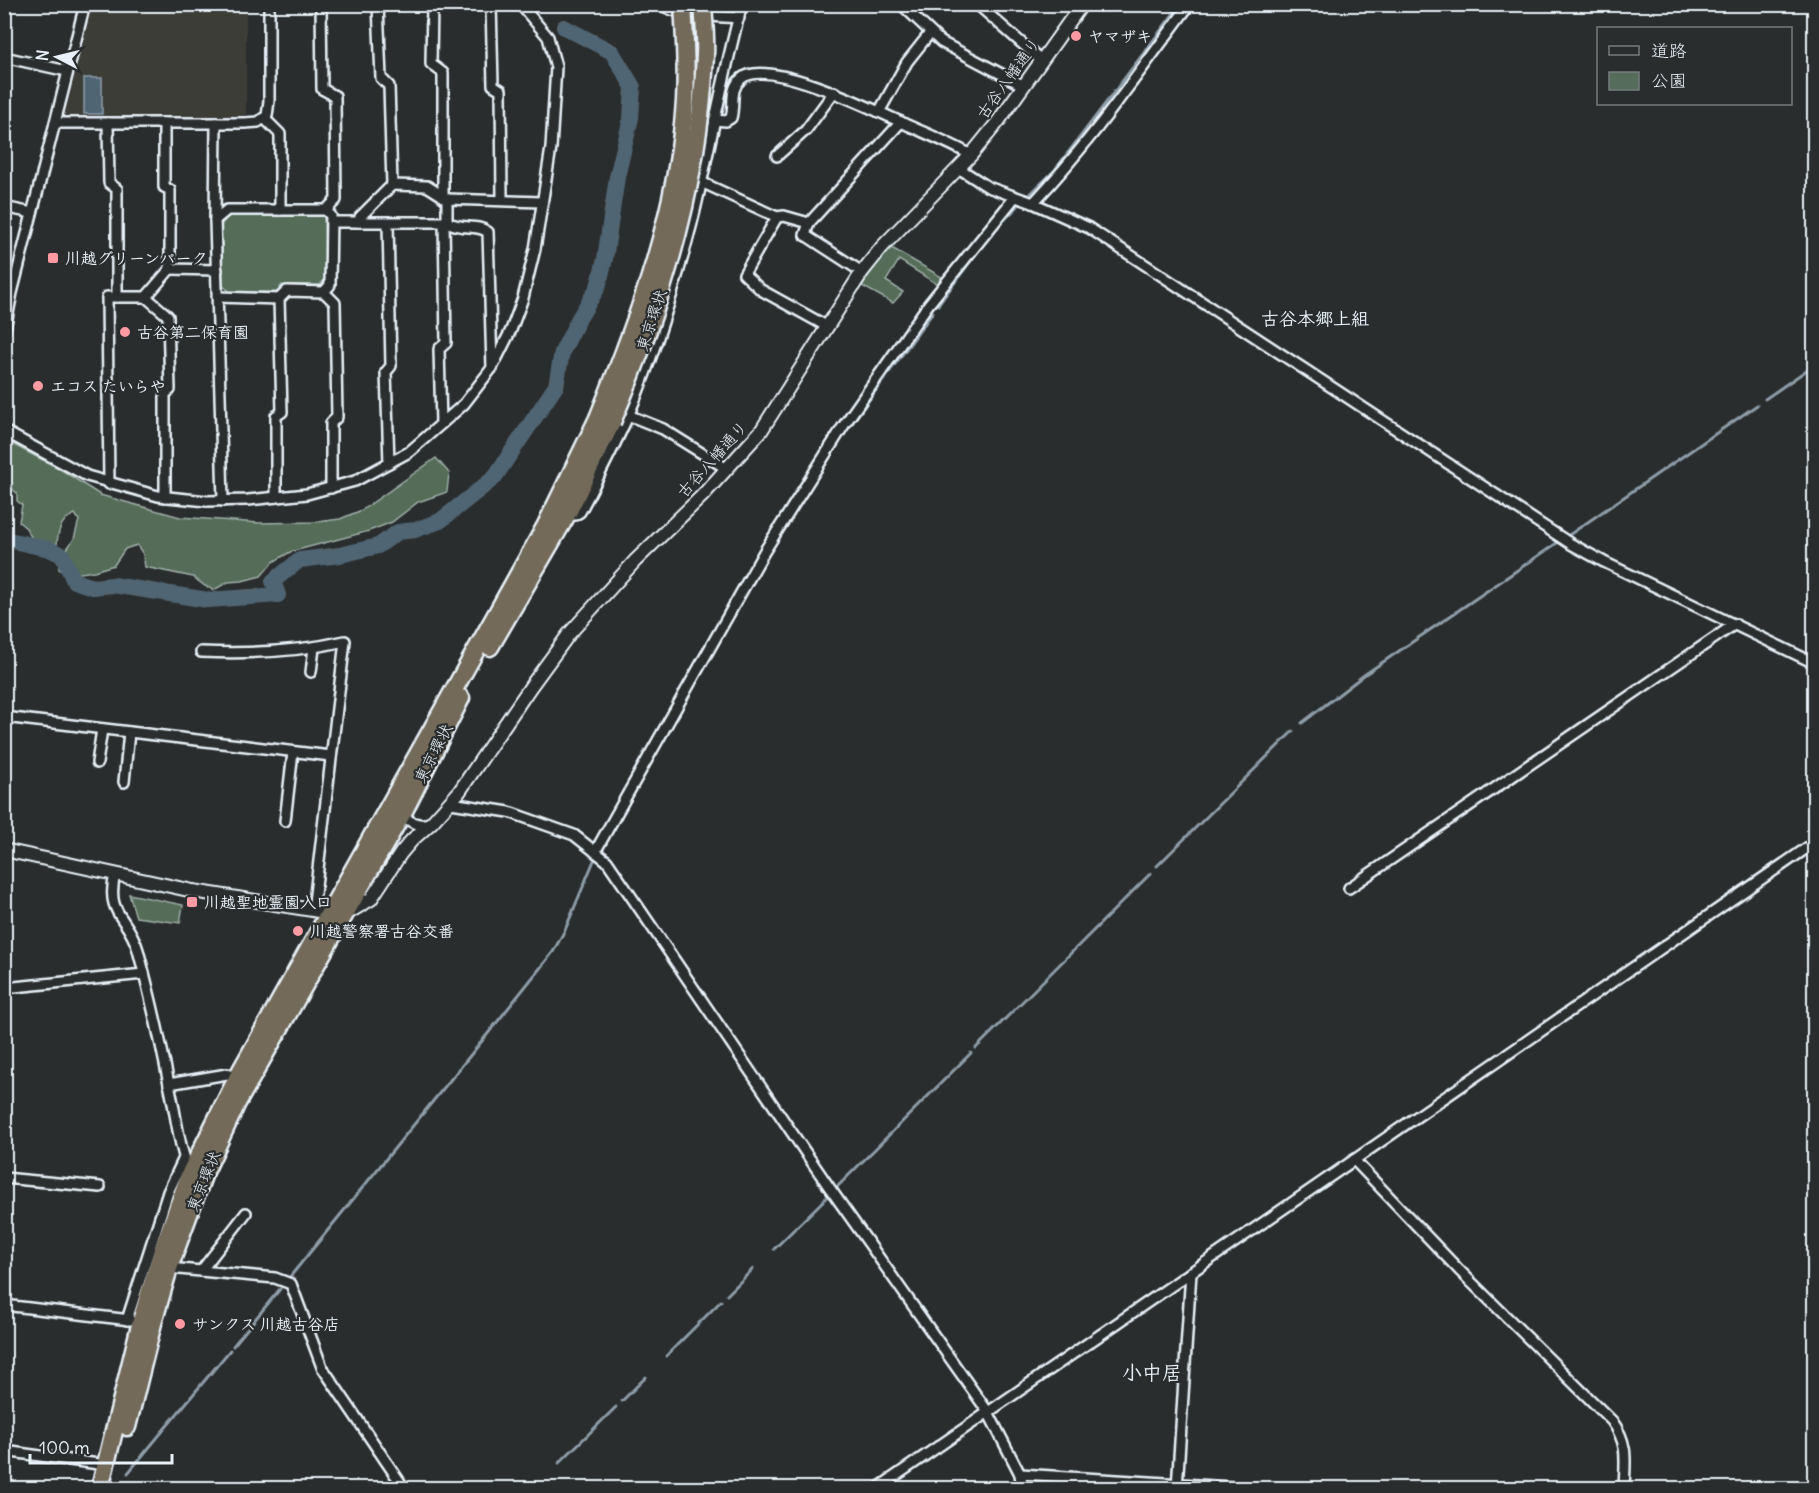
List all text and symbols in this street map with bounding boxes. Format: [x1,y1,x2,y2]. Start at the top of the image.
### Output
place label: ヤマザキ [1088,26,1152,46]
north arrow [27,27,87,87]
legend [1597,27,1792,105]
marker: ヤマザキ [1069,29,1083,43]
street label: 古谷八幡通り [972,33,1044,123]
text: 道路 [1651,39,1687,62]
text: N [32,48,53,62]
text: 公園 [1651,69,1687,92]
place label: 川越グリーンパーク [65,248,207,268]
marker: 川越グリーンパーク [46,251,60,265]
street label: 東京環状 [632,286,670,354]
district label: 古谷本郷上組 [1261,307,1369,330]
place label: 古谷第二保育園 [137,322,249,342]
marker: 古谷第二保育園 [118,325,132,339]
place label: エコス たいらや [50,376,166,396]
marker: エコス たいらや [31,379,45,393]
street label: 古谷八幡通り [672,417,752,501]
street label: 東京環状 [410,720,456,786]
place label: 川越聖地霊園入口 [204,892,332,912]
marker: 川越聖地霊園入口 [185,895,199,909]
place label: 川越警察署古谷交番 [310,921,454,941]
marker: 川越警察署古谷交番 [291,924,305,938]
street label: 東京環状 [182,1148,224,1214]
place label: サンクス 川越古谷店 [192,1314,340,1334]
marker: サンクス 川越古谷店 [173,1317,187,1331]
district label: 小中居 [1122,1360,1182,1385]
scale bar [30,1427,172,1465]
text: 100 m [39,1436,90,1459]

